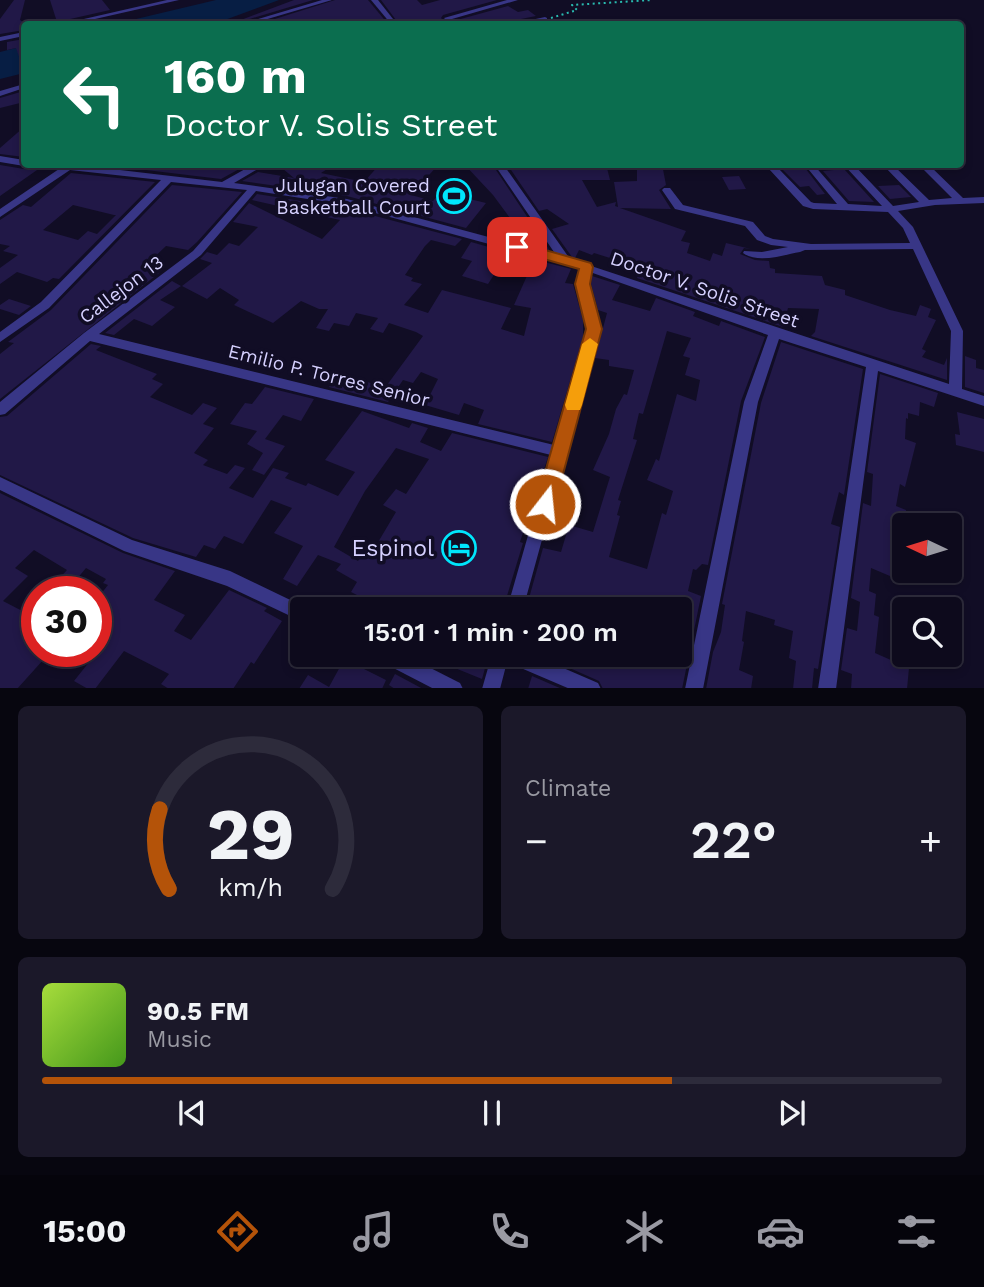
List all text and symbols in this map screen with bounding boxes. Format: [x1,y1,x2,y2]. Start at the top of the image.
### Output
text: 160 m [164,47,307,105]
icon: left [49,49,140,140]
text: Doctor V. Solis Street [164,106,497,144]
place label: Julugan Covered Basketball Court [275,174,430,219]
sports icon: Julugan Covered Basketball Court [435,177,473,215]
pin [487,217,547,277]
icon: arrive [498,228,536,266]
street label: Doctor V. Solis Street [607,246,802,333]
street label: Callejon 13 [75,250,168,328]
street label: Emilio P. Torres Senior [226,339,432,412]
position arrow [508,467,582,541]
north arrow [892,513,962,583]
map controls [892,513,962,667]
hotel icon: Espinol [440,529,478,567]
place label: Espinol [352,535,434,562]
speed limit sign: 30 [21,576,112,667]
button: search [892,597,962,667]
text: 15:01 · 1 min · 200 m [364,617,618,647]
text: Climate [525,775,611,802]
text: 29 [206,791,295,877]
text: 22° [690,810,777,871]
text: − [525,819,548,863]
text: + [919,819,942,863]
text: km/h [218,872,283,901]
text: 90.5 FM [147,996,249,1026]
text: Music [147,1026,212,1053]
icon: previous [173,1094,211,1132]
icon: pause [473,1094,511,1132]
icon: next [773,1094,811,1132]
icon: directions [213,1207,262,1256]
icon: music [349,1207,398,1256]
icon: phone [485,1207,534,1256]
icon: climate [620,1207,669,1256]
icon: car [756,1207,805,1256]
icon: filters [892,1207,941,1256]
text: 15:00 [43,1212,127,1250]

